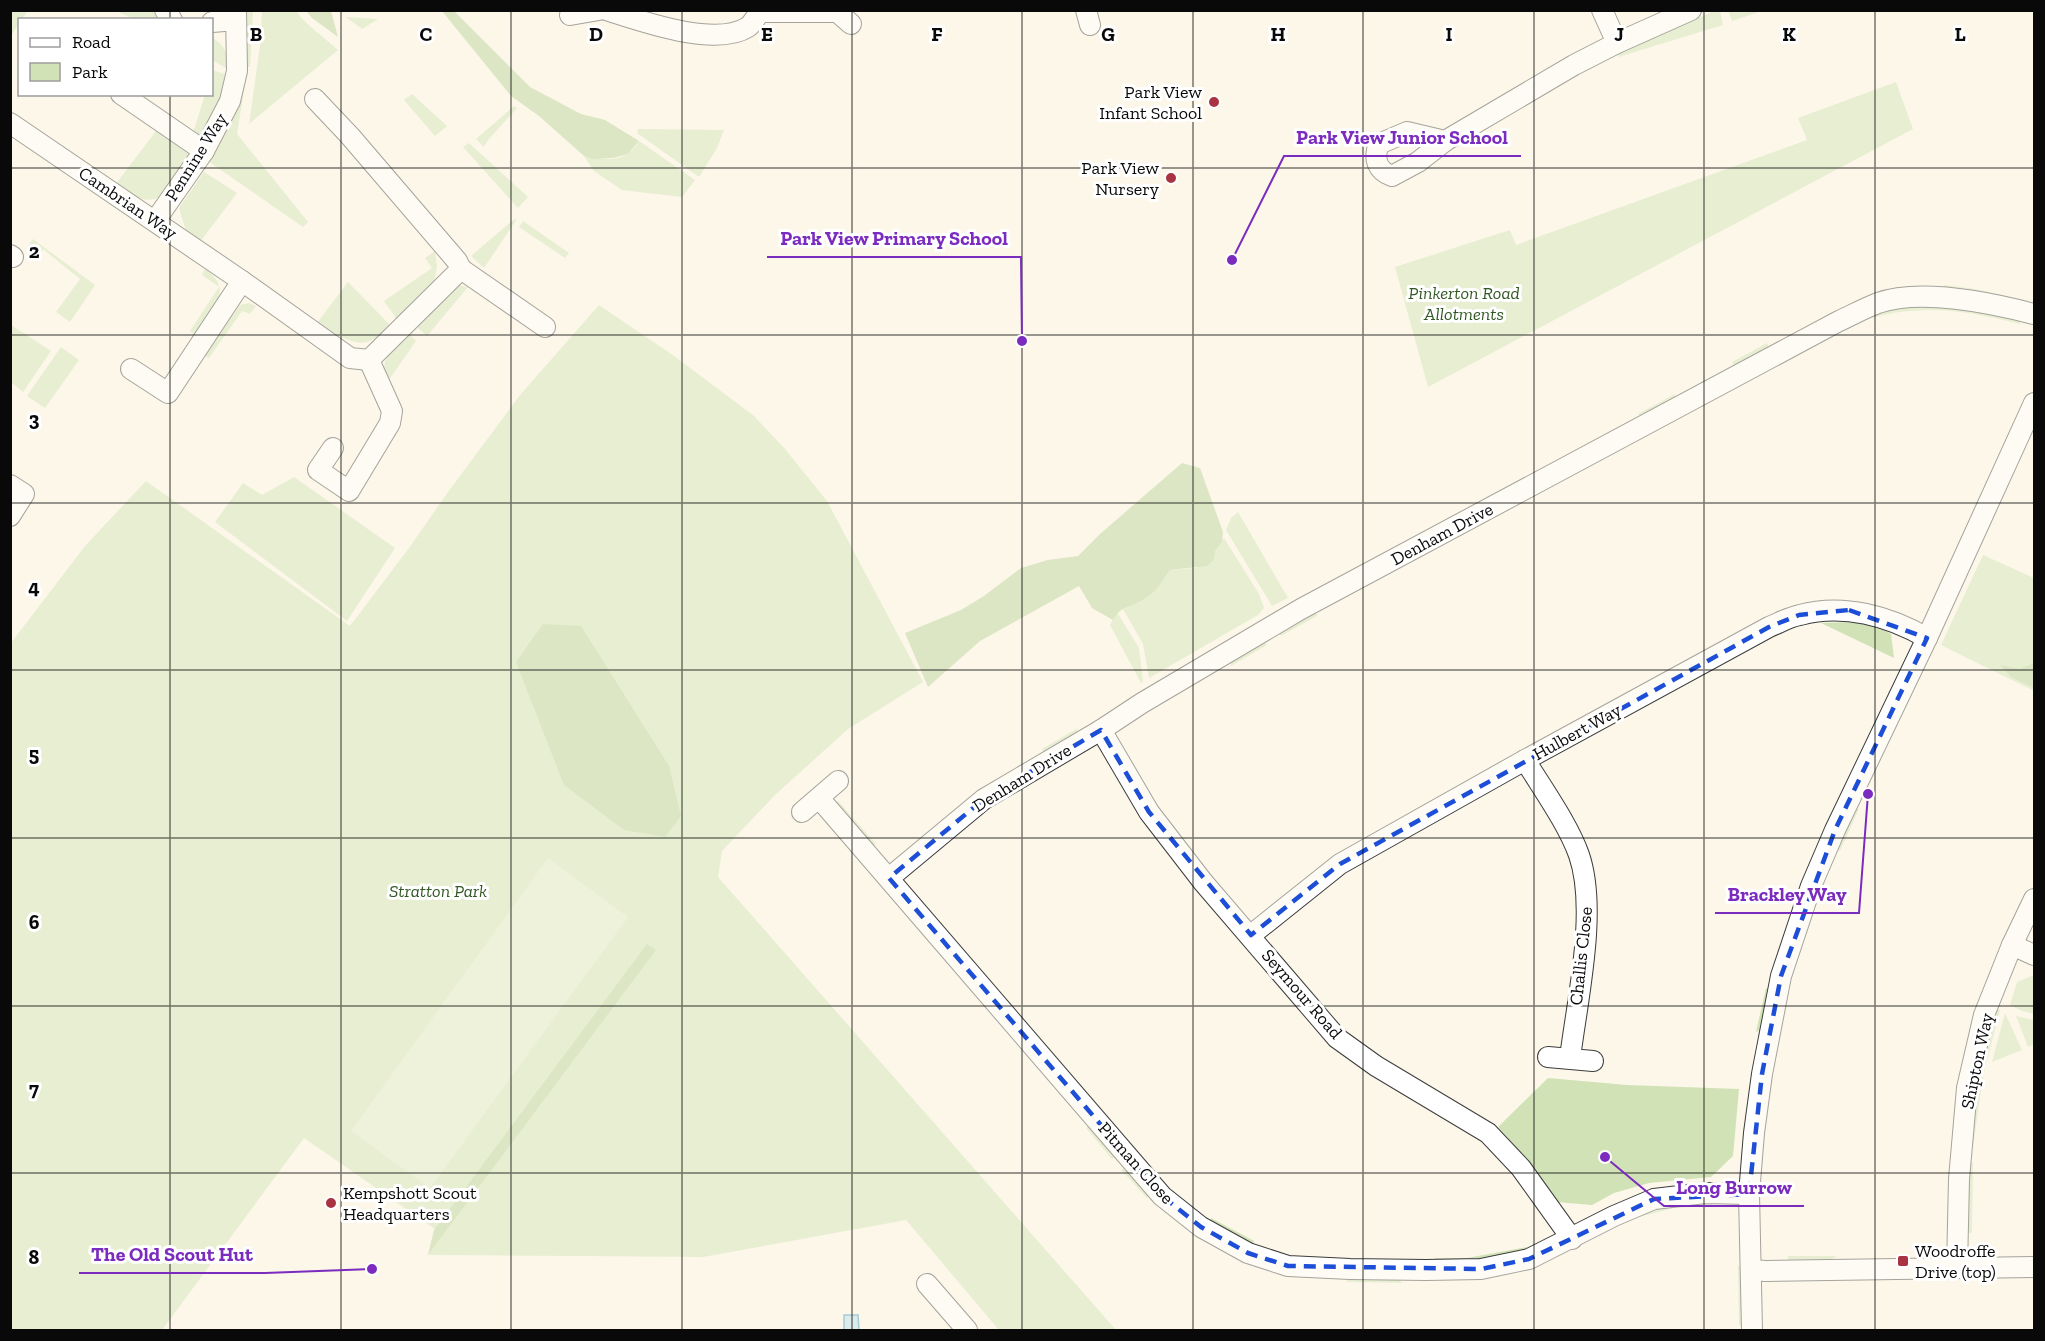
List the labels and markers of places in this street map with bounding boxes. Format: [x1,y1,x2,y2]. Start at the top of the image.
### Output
place label: Park View Infant School [1099,81,1202,124]
marker: Park View Infant School [1207,95,1221,109]
callout: Park View Junior School [1284,118,1521,156]
place label: Park View Nursery [1081,157,1160,200]
marker: Park View Nursery [1164,171,1178,185]
callout: Park View Primary School [767,219,1021,257]
callout: Brackley Way [1715,875,1859,913]
callout: Long Burrow [1664,1168,1804,1206]
place label: Kempshott Scout Headquarters [343,1182,477,1225]
marker: Kempshott Scout Headquarters [324,1196,338,1210]
callout: The Old Scout Hut [79,1235,265,1273]
place label: Woodroffe Drive (top) [1915,1240,1996,1283]
marker: Woodroffe Drive (top) [1896,1254,1910,1268]

